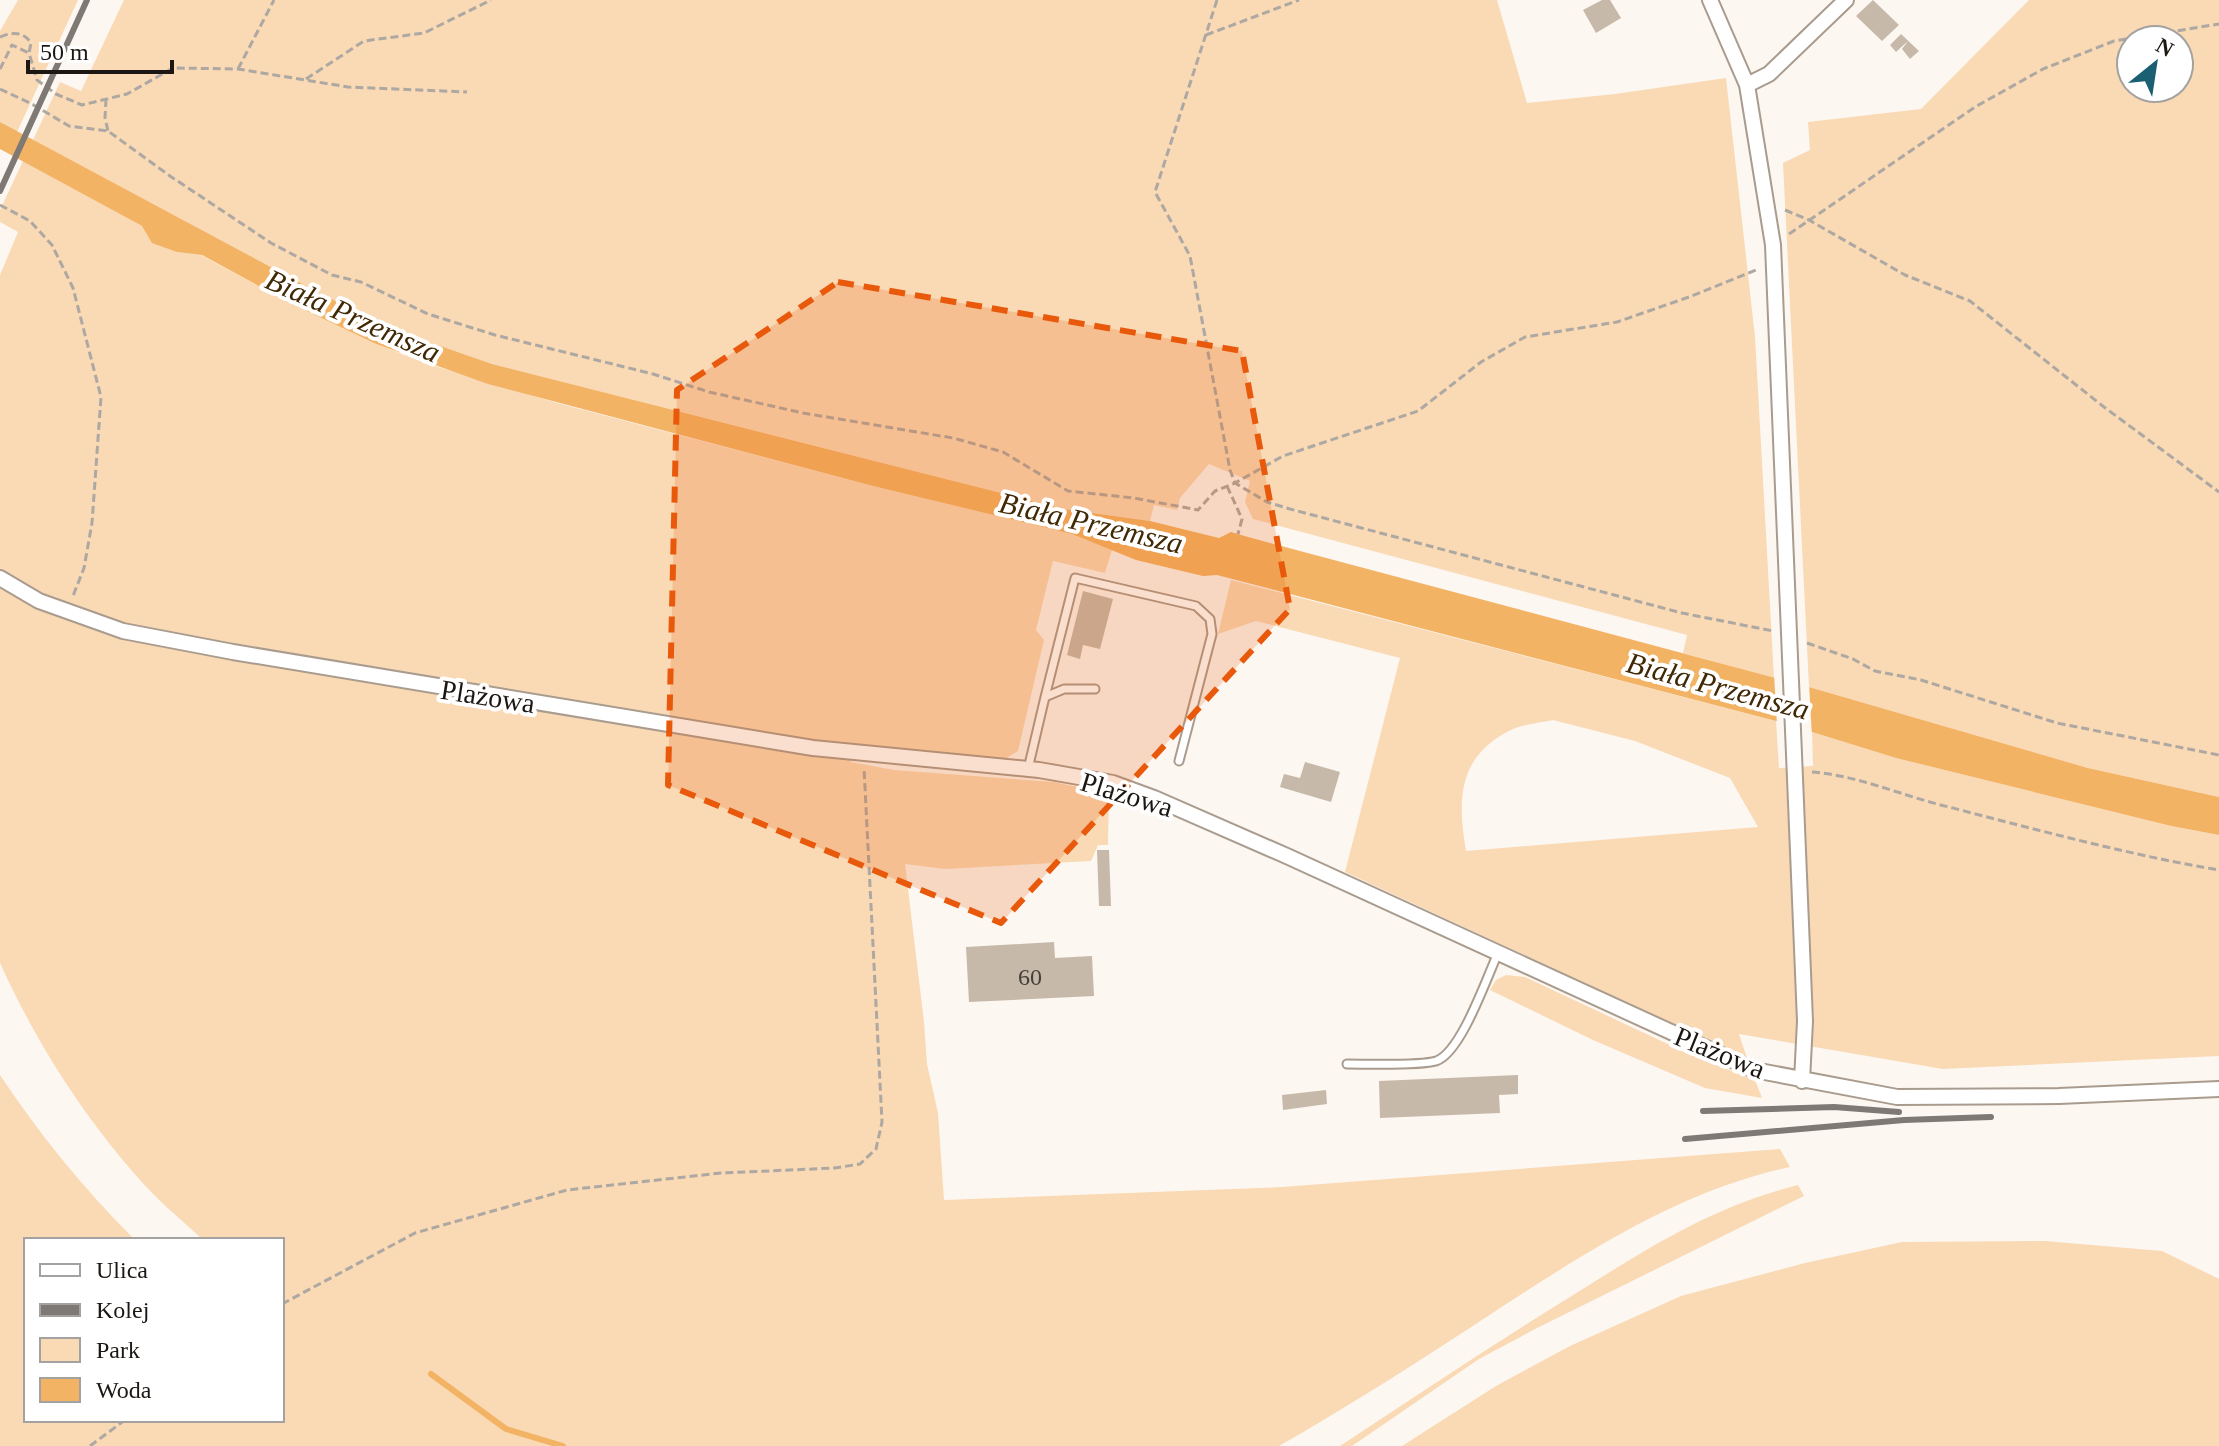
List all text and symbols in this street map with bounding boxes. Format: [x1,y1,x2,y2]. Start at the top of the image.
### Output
scale bar [28,24,172,74]
north arrow [2115,24,2195,104]
text: N [2152,32,2178,62]
text: 50 m [40,39,89,65]
water label: Biała Przemsza [261,262,446,369]
water label: Biała Przemsza [996,485,1186,560]
water label: Biała Przemsza [1623,645,1813,726]
street label: Plażowa [439,674,538,719]
street label: Plażowa [1077,766,1177,823]
house number: 60 [1018,964,1042,990]
street label: Plażowa [1670,1020,1770,1085]
legend [24,1238,284,1422]
text: Ulica [96,1257,148,1283]
text: Kolej [96,1297,149,1323]
text: Park [96,1337,140,1363]
text: Woda [96,1377,152,1403]

